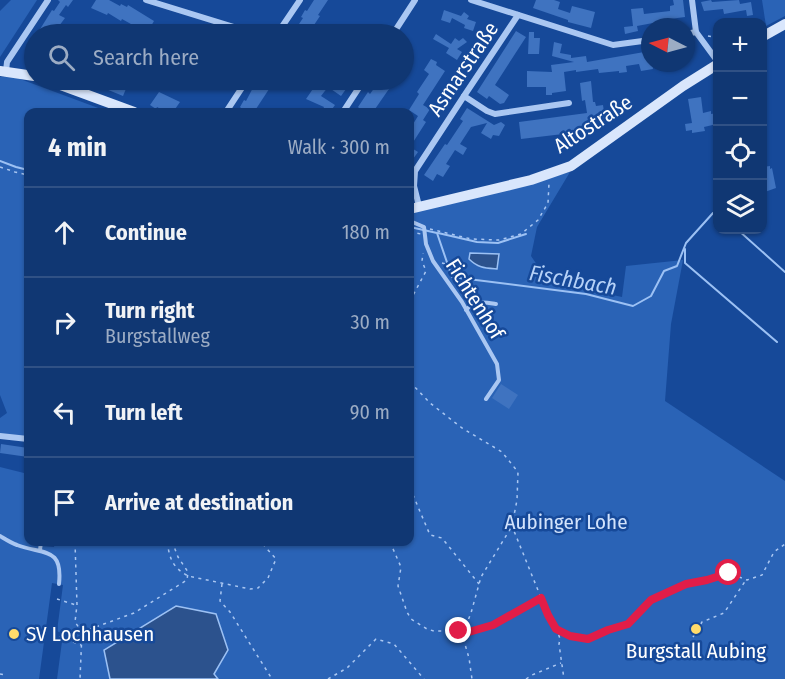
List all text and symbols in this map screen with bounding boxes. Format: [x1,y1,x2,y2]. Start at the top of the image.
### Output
street label: Asmarstraße [422,17,504,121]
north arrow [641,18,695,72]
map controls [713,18,767,234]
button: + [713,18,767,72]
search box [24,24,414,90]
icon: search [45,41,78,74]
text: Search here [93,44,199,71]
button: − [713,72,767,126]
street label: Altostraße [549,89,637,159]
button: locate [713,126,767,180]
text: 4 min [48,132,107,163]
text: Walk · 300 m [288,135,390,159]
button: layers [713,180,767,234]
icon: ahead [48,216,81,249]
text: Continue [105,219,187,246]
text: 180 m [342,220,390,244]
street label: Fichtenhof [440,254,511,346]
water label: Fischbach [527,259,619,301]
text: Turn right [105,297,194,324]
icon: right [48,306,81,339]
text: 30 m [350,310,390,334]
text: Burgstallweg [105,324,210,348]
icon: left [48,396,81,429]
text: Turn left [105,399,183,426]
text: 90 m [350,400,390,424]
icon: arrive [48,486,81,519]
text: Arrive at destination [105,489,293,516]
park label: Aubinger Lohe [504,509,628,535]
route start [715,559,741,585]
route end [445,617,471,643]
place label: SV Lochhausen [26,621,154,647]
marker: Burgstall Aubing [689,622,703,636]
marker: SV Lochhausen [7,627,21,641]
place label: Burgstall Aubing [626,638,766,664]

